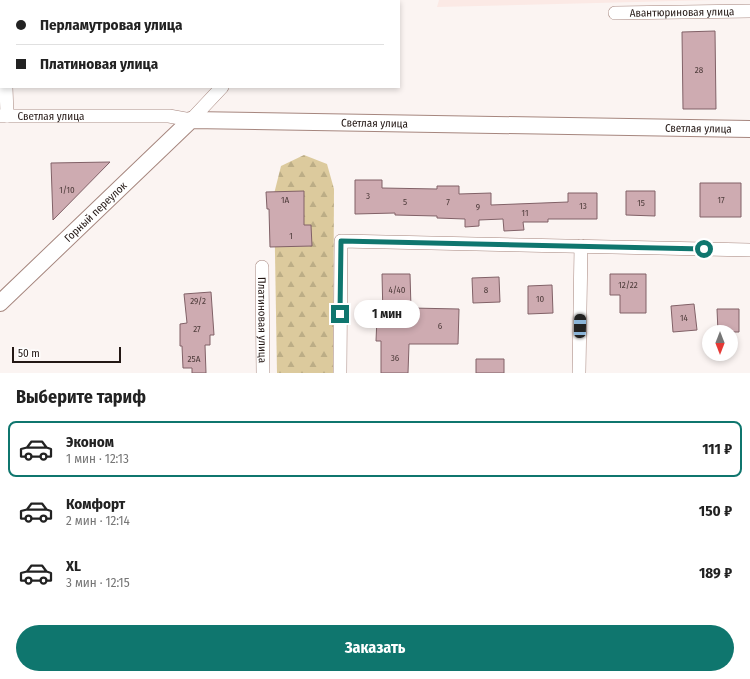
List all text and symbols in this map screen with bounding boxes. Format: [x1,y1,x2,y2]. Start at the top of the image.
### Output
street label: Авантюриновая улица [630,5,734,19]
text: Перламутровая улица [40,16,182,34]
text: Платиновая улица [40,55,158,73]
house number: 28 [695,65,704,75]
street label: Светлая улица [18,110,84,123]
street label: Светлая улица [341,116,408,130]
street label: Светлая улица [665,121,732,135]
street label: Горный переулок [61,178,130,244]
house number: 1/10 [59,185,75,195]
house number: 3 [366,191,370,201]
house number: 1А [281,195,289,205]
house number: 17 [717,195,725,205]
house number: 5 [403,197,407,207]
house number: 7 [446,197,450,207]
house number: 15 [637,198,645,208]
house number: 13 [579,201,587,211]
house number: 9 [476,202,480,212]
house number: 11 [522,208,528,218]
house number: 1 [289,231,293,241]
route start [695,240,713,258]
street label: Платиновая улица [256,277,269,363]
house number: 12/22 [618,280,638,290]
house number: 4/40 [389,285,406,295]
house number: 8 [484,285,489,295]
house number: 10 [536,294,544,304]
house number: 29/2 [190,296,206,306]
callout: 1 мин [354,300,420,328]
route end [331,305,349,323]
text: 1 мин [372,306,402,321]
house number: 14 [680,313,689,323]
car [574,314,586,338]
house number: 6 [438,321,443,331]
house number: 27 [193,324,201,334]
north arrow [702,325,738,361]
map controls [702,325,738,361]
scale bar [12,345,121,364]
text: 50 m [18,347,40,360]
house number: 36 [391,353,400,363]
house number: 25А [188,354,201,364]
text: Выберите тариф [16,386,146,408]
icon: car [18,431,54,467]
text: Эконом [66,433,114,451]
text: 111 ₽ [702,440,732,458]
text: 1 мин · 12:13 [66,451,129,466]
icon: car [18,493,54,529]
text: Комфорт [66,495,125,513]
text: 150 ₽ [699,502,732,520]
text: 2 мин · 12:14 [66,513,130,528]
icon: car [18,555,54,591]
text: XL [66,557,81,575]
text: 189 ₽ [699,564,732,582]
text: 3 мин · 12:15 [66,575,130,590]
button: Заказать [16,625,734,671]

